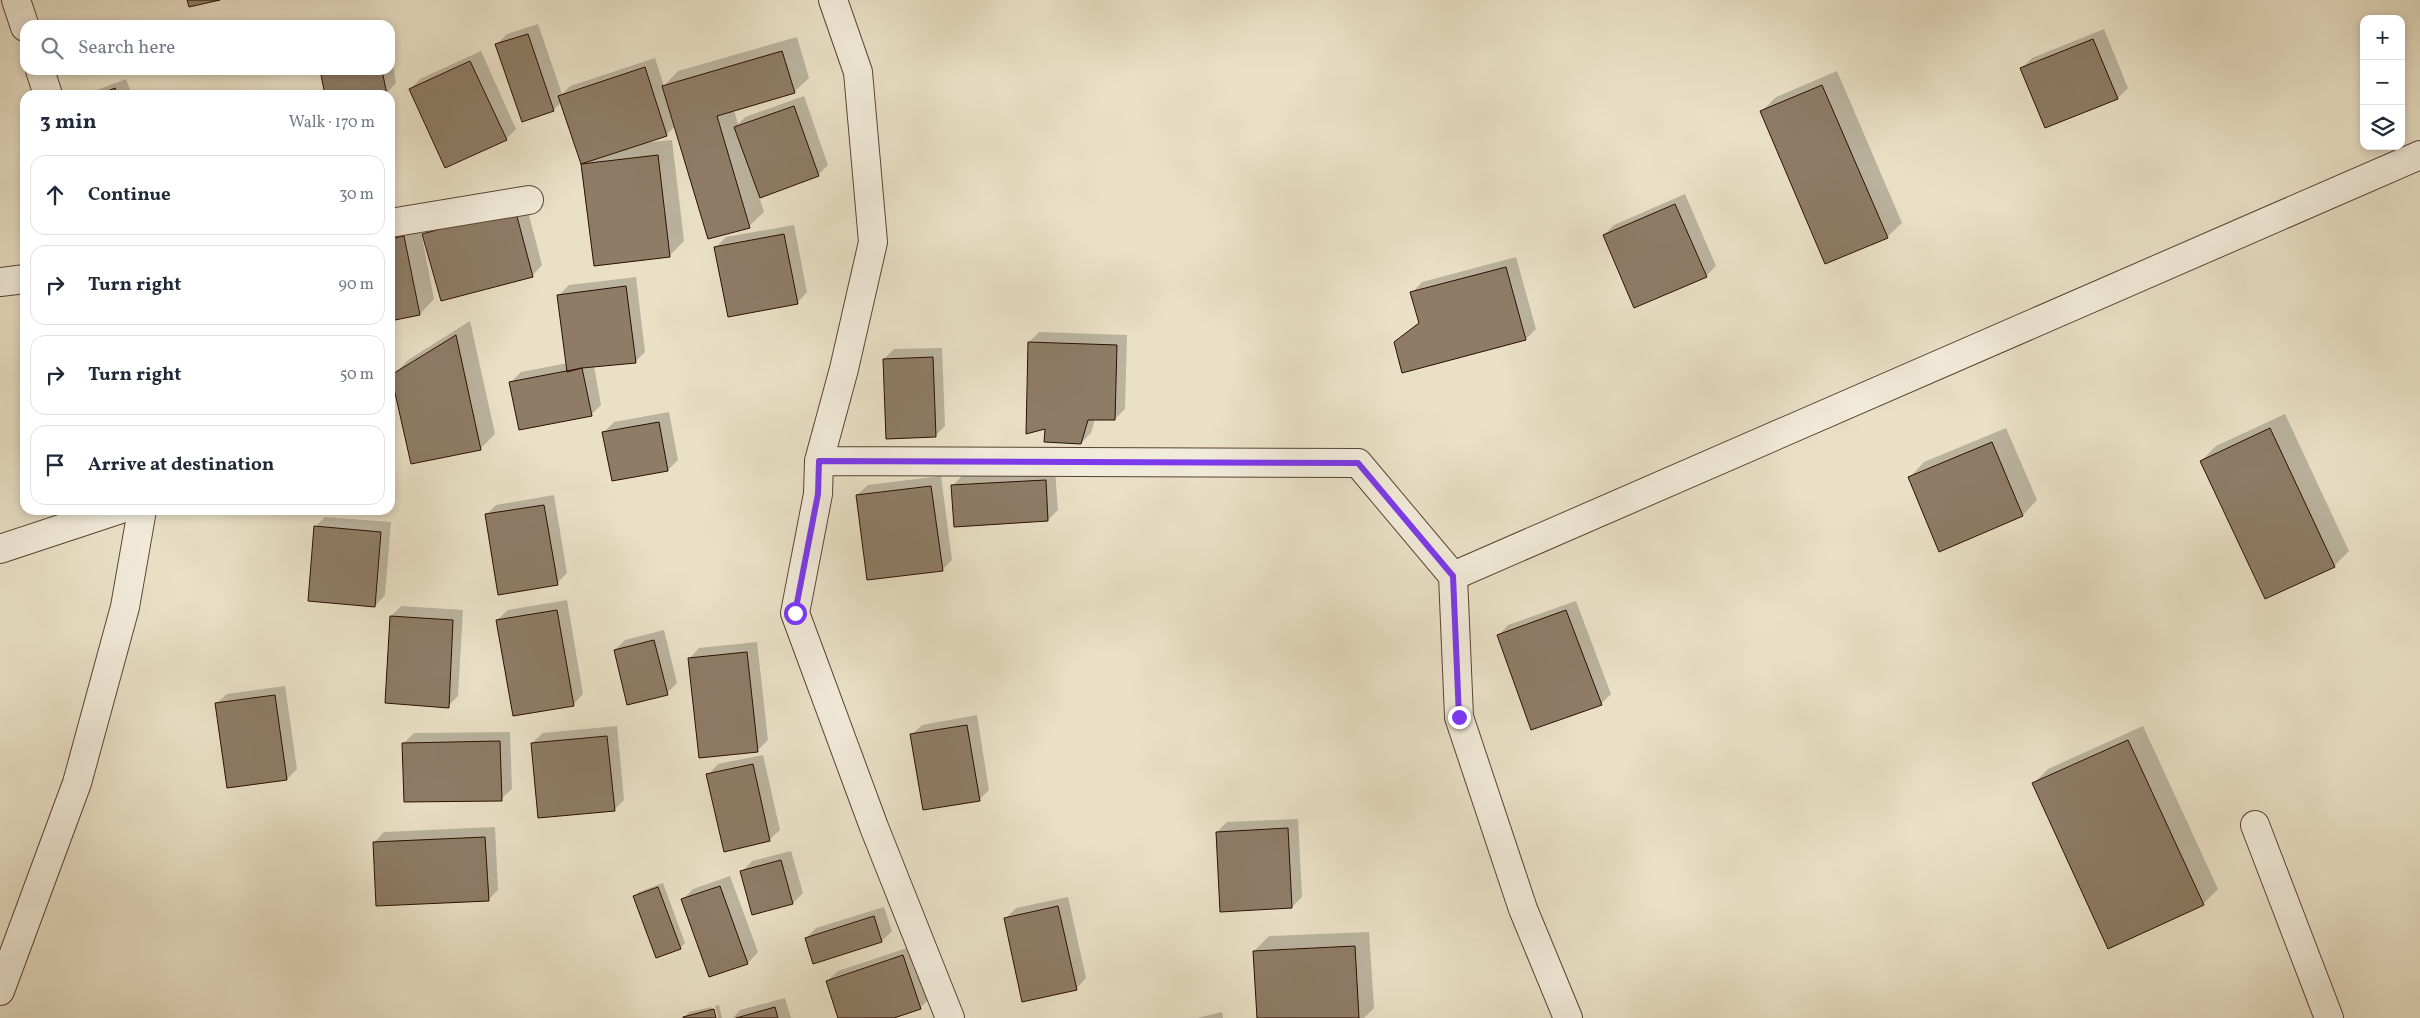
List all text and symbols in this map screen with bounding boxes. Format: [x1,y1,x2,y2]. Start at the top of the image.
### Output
map controls [2360,15,2405,150]
button: + [2360,15,2405,60]
search box [20,20,395,75]
icon: search [38,34,66,62]
text: Search here [78,35,175,61]
button: − [2360,60,2405,105]
button: layers [2360,105,2405,150]
text: 3 min [40,108,96,137]
text: Walk · 170 m [289,112,375,134]
icon: ahead [41,181,69,209]
text: Continue [88,182,171,208]
text: 30 m [339,184,374,206]
icon: right [41,271,69,299]
text: Turn right [88,272,181,298]
text: 90 m [338,274,374,296]
icon: right [41,361,69,389]
text: Turn right [88,362,181,388]
text: 50 m [340,364,374,386]
icon: arrive [41,451,69,479]
text: Arrive at destination [88,452,274,478]
route start [784,602,807,625]
route end [1448,706,1471,729]

